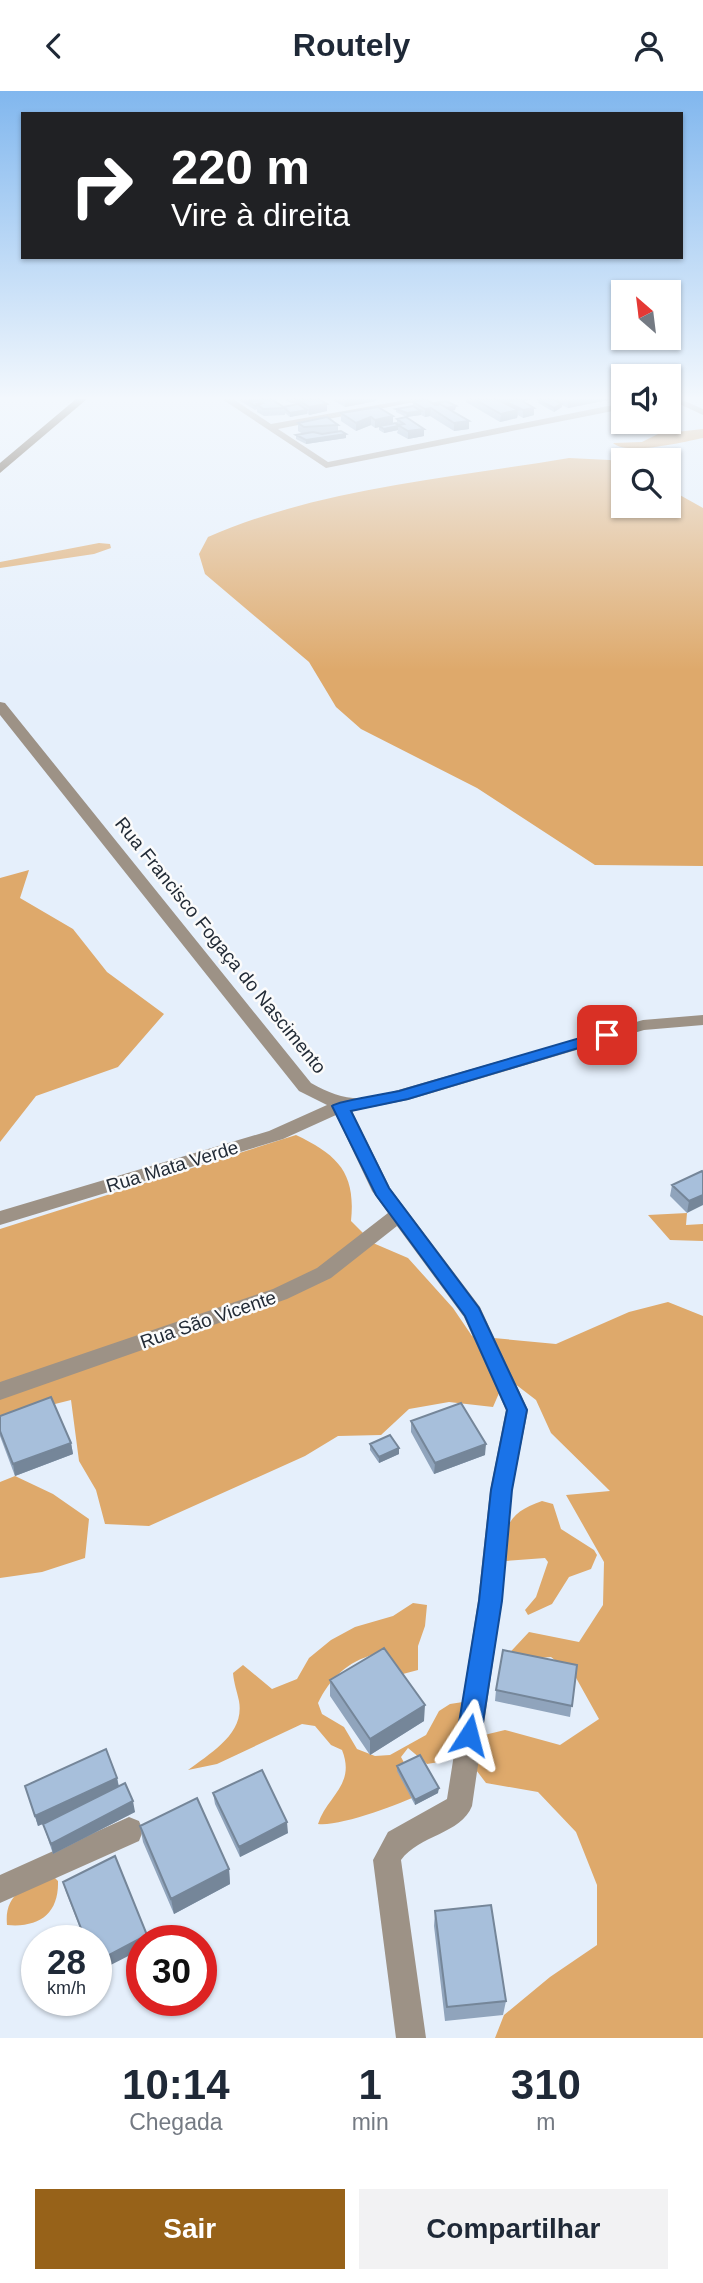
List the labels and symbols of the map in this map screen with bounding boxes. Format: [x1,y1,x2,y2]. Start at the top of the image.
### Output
north arrow [611,280,681,350]
street label: Rua Francisco Fogaça do Nascimento [111,813,330,1077]
pin [577,1005,637,1065]
street label: Rua Mata Verde [103,1136,241,1197]
street label: Rua São Vicente [137,1286,279,1353]
position arrow [432,1698,506,1772]
speed limit sign: 30 [126,1925,217,2016]

